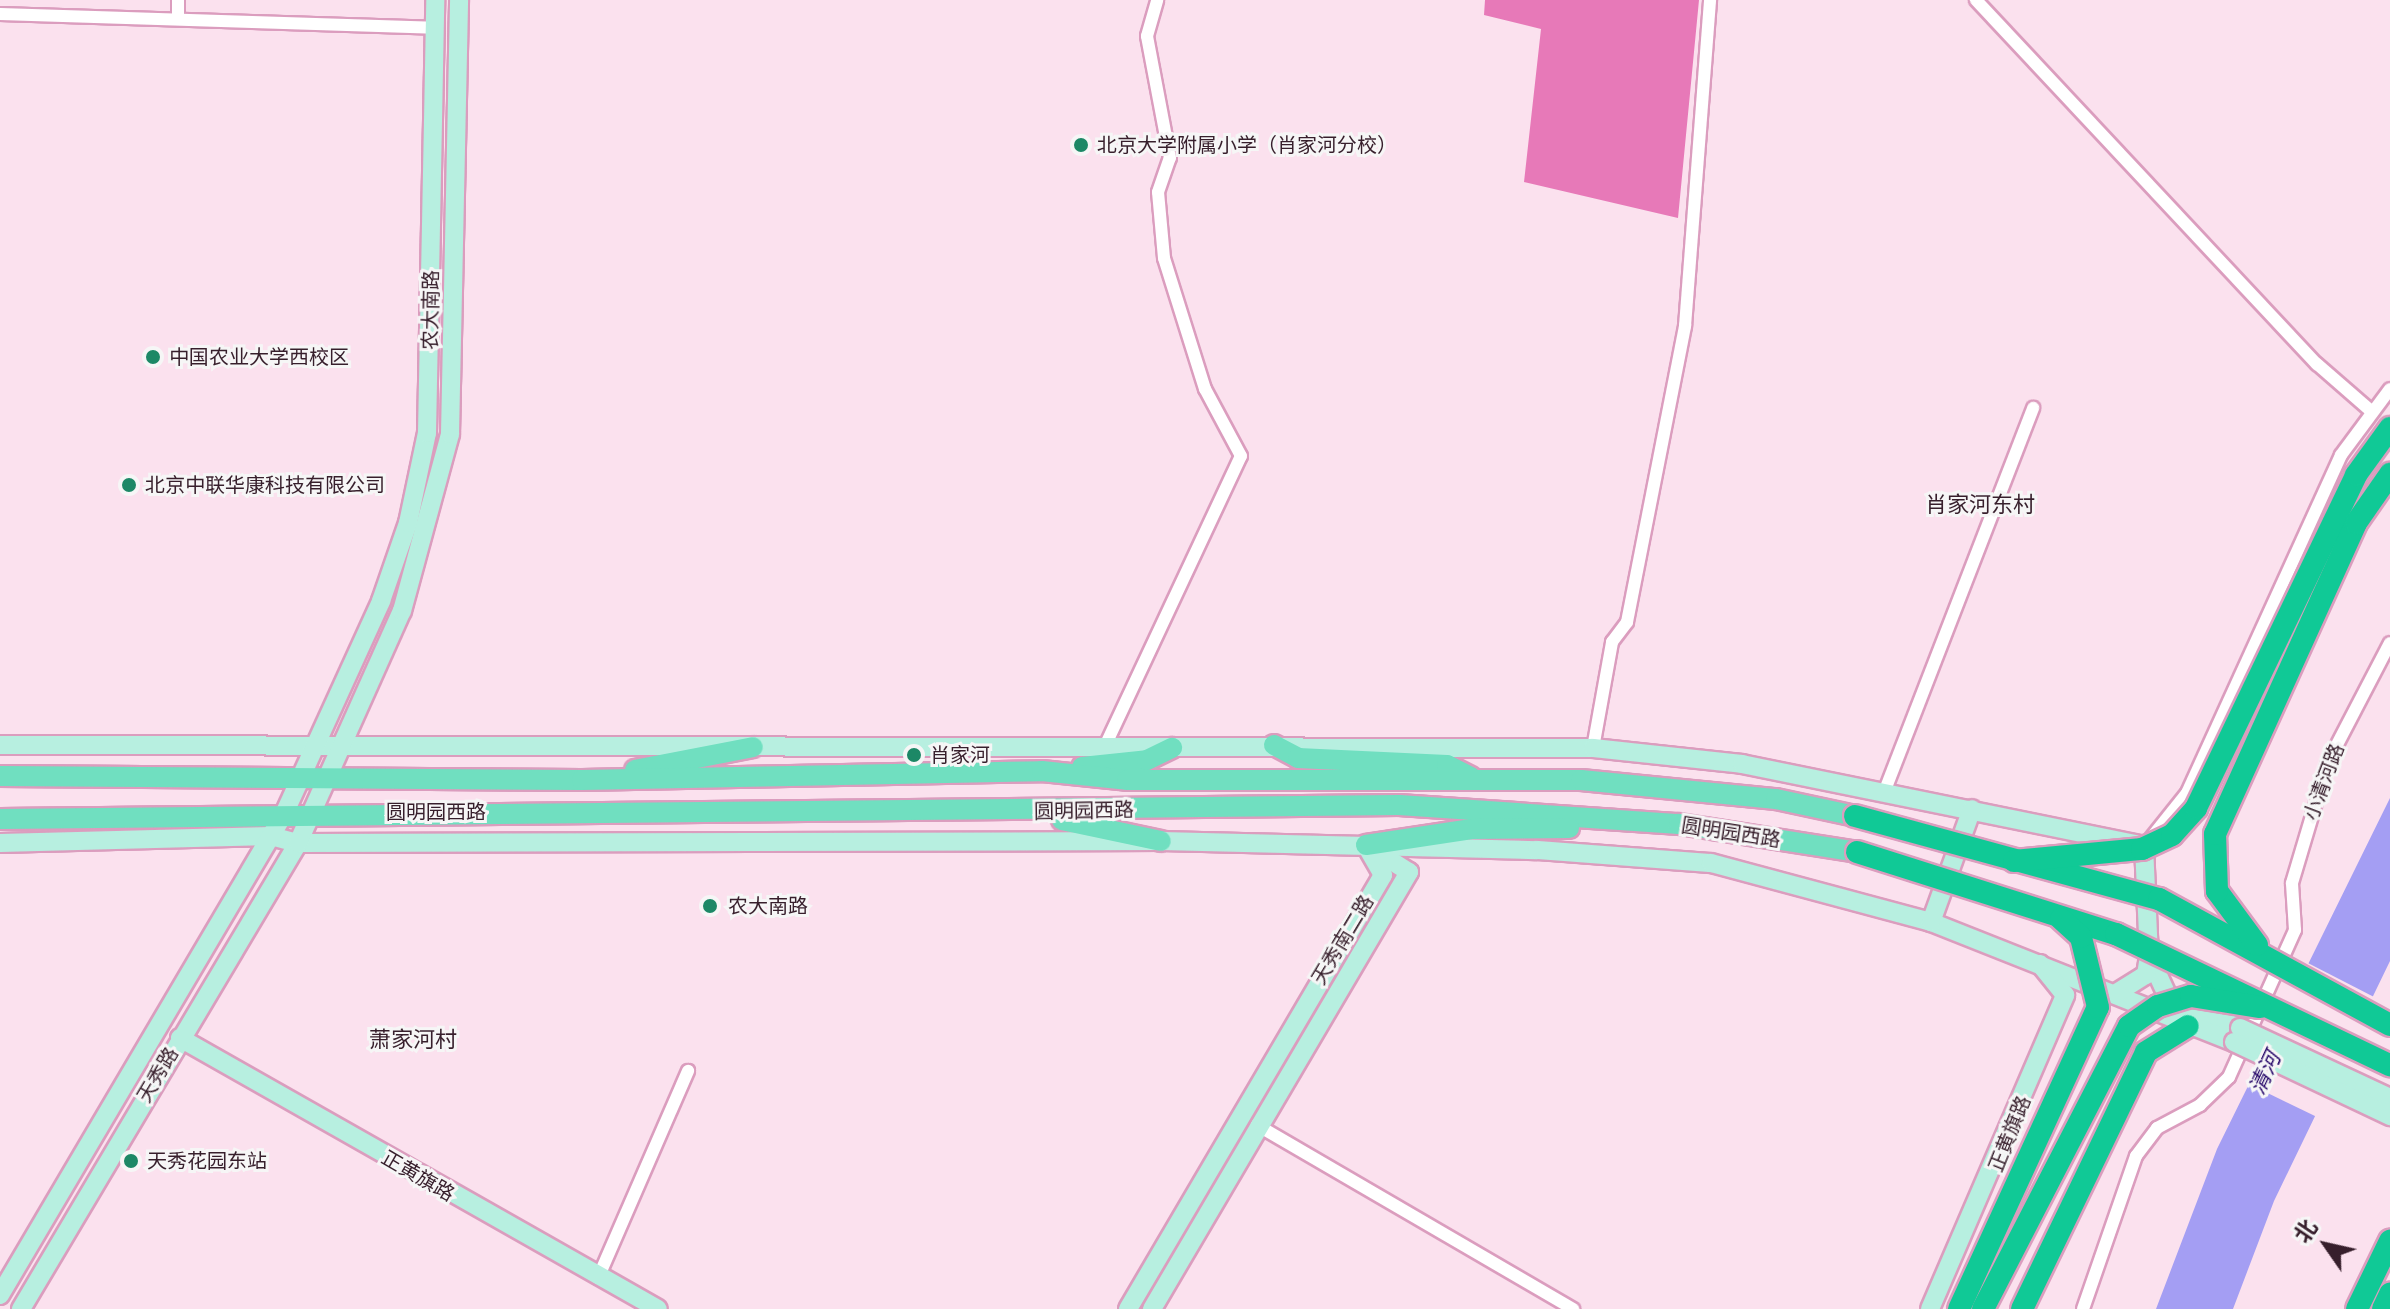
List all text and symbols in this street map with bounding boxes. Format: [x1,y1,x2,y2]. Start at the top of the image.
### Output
place label: 北京大学附属小学（肖家河分校） [1097,133,1397,157]
marker: 北京大学附属小学（肖家河分校） [1072,136,1090,154]
street label: 农大南路 [418,270,444,350]
place label: 中国农业大学西校区 [169,345,349,369]
marker: 中国农业大学西校区 [144,348,162,366]
place label: 北京中联华康科技有限公司 [145,473,385,497]
marker: 北京中联华康科技有限公司 [120,476,138,494]
district label: 肖家河东村 [1925,492,2035,518]
street label: 小清河路 [2298,740,2350,824]
place label: 肖家河 [930,743,990,767]
marker: 肖家河 [905,746,923,764]
street label: 圆明园西路 [1034,798,1134,824]
street label: 圆明园西路 [386,800,486,824]
street label: 圆明园西路 [1680,813,1782,853]
street label: 天秀南二路 [1307,891,1379,989]
place label: 农大南路 [728,894,808,918]
marker: 农大南路 [699,895,721,917]
district label: 萧家河村 [369,1027,457,1053]
street label: 天秀路 [132,1043,184,1107]
water label: 清河 [2244,1047,2286,1099]
street label: 正黄旗路 [1984,1092,2036,1176]
street label: 正黄旗路 [377,1146,459,1206]
place label: 天秀花园东站 [147,1149,267,1173]
marker: 天秀花园东站 [122,1152,140,1170]
north arrow [2286,1205,2366,1285]
text: 北 [2289,1215,2322,1247]

